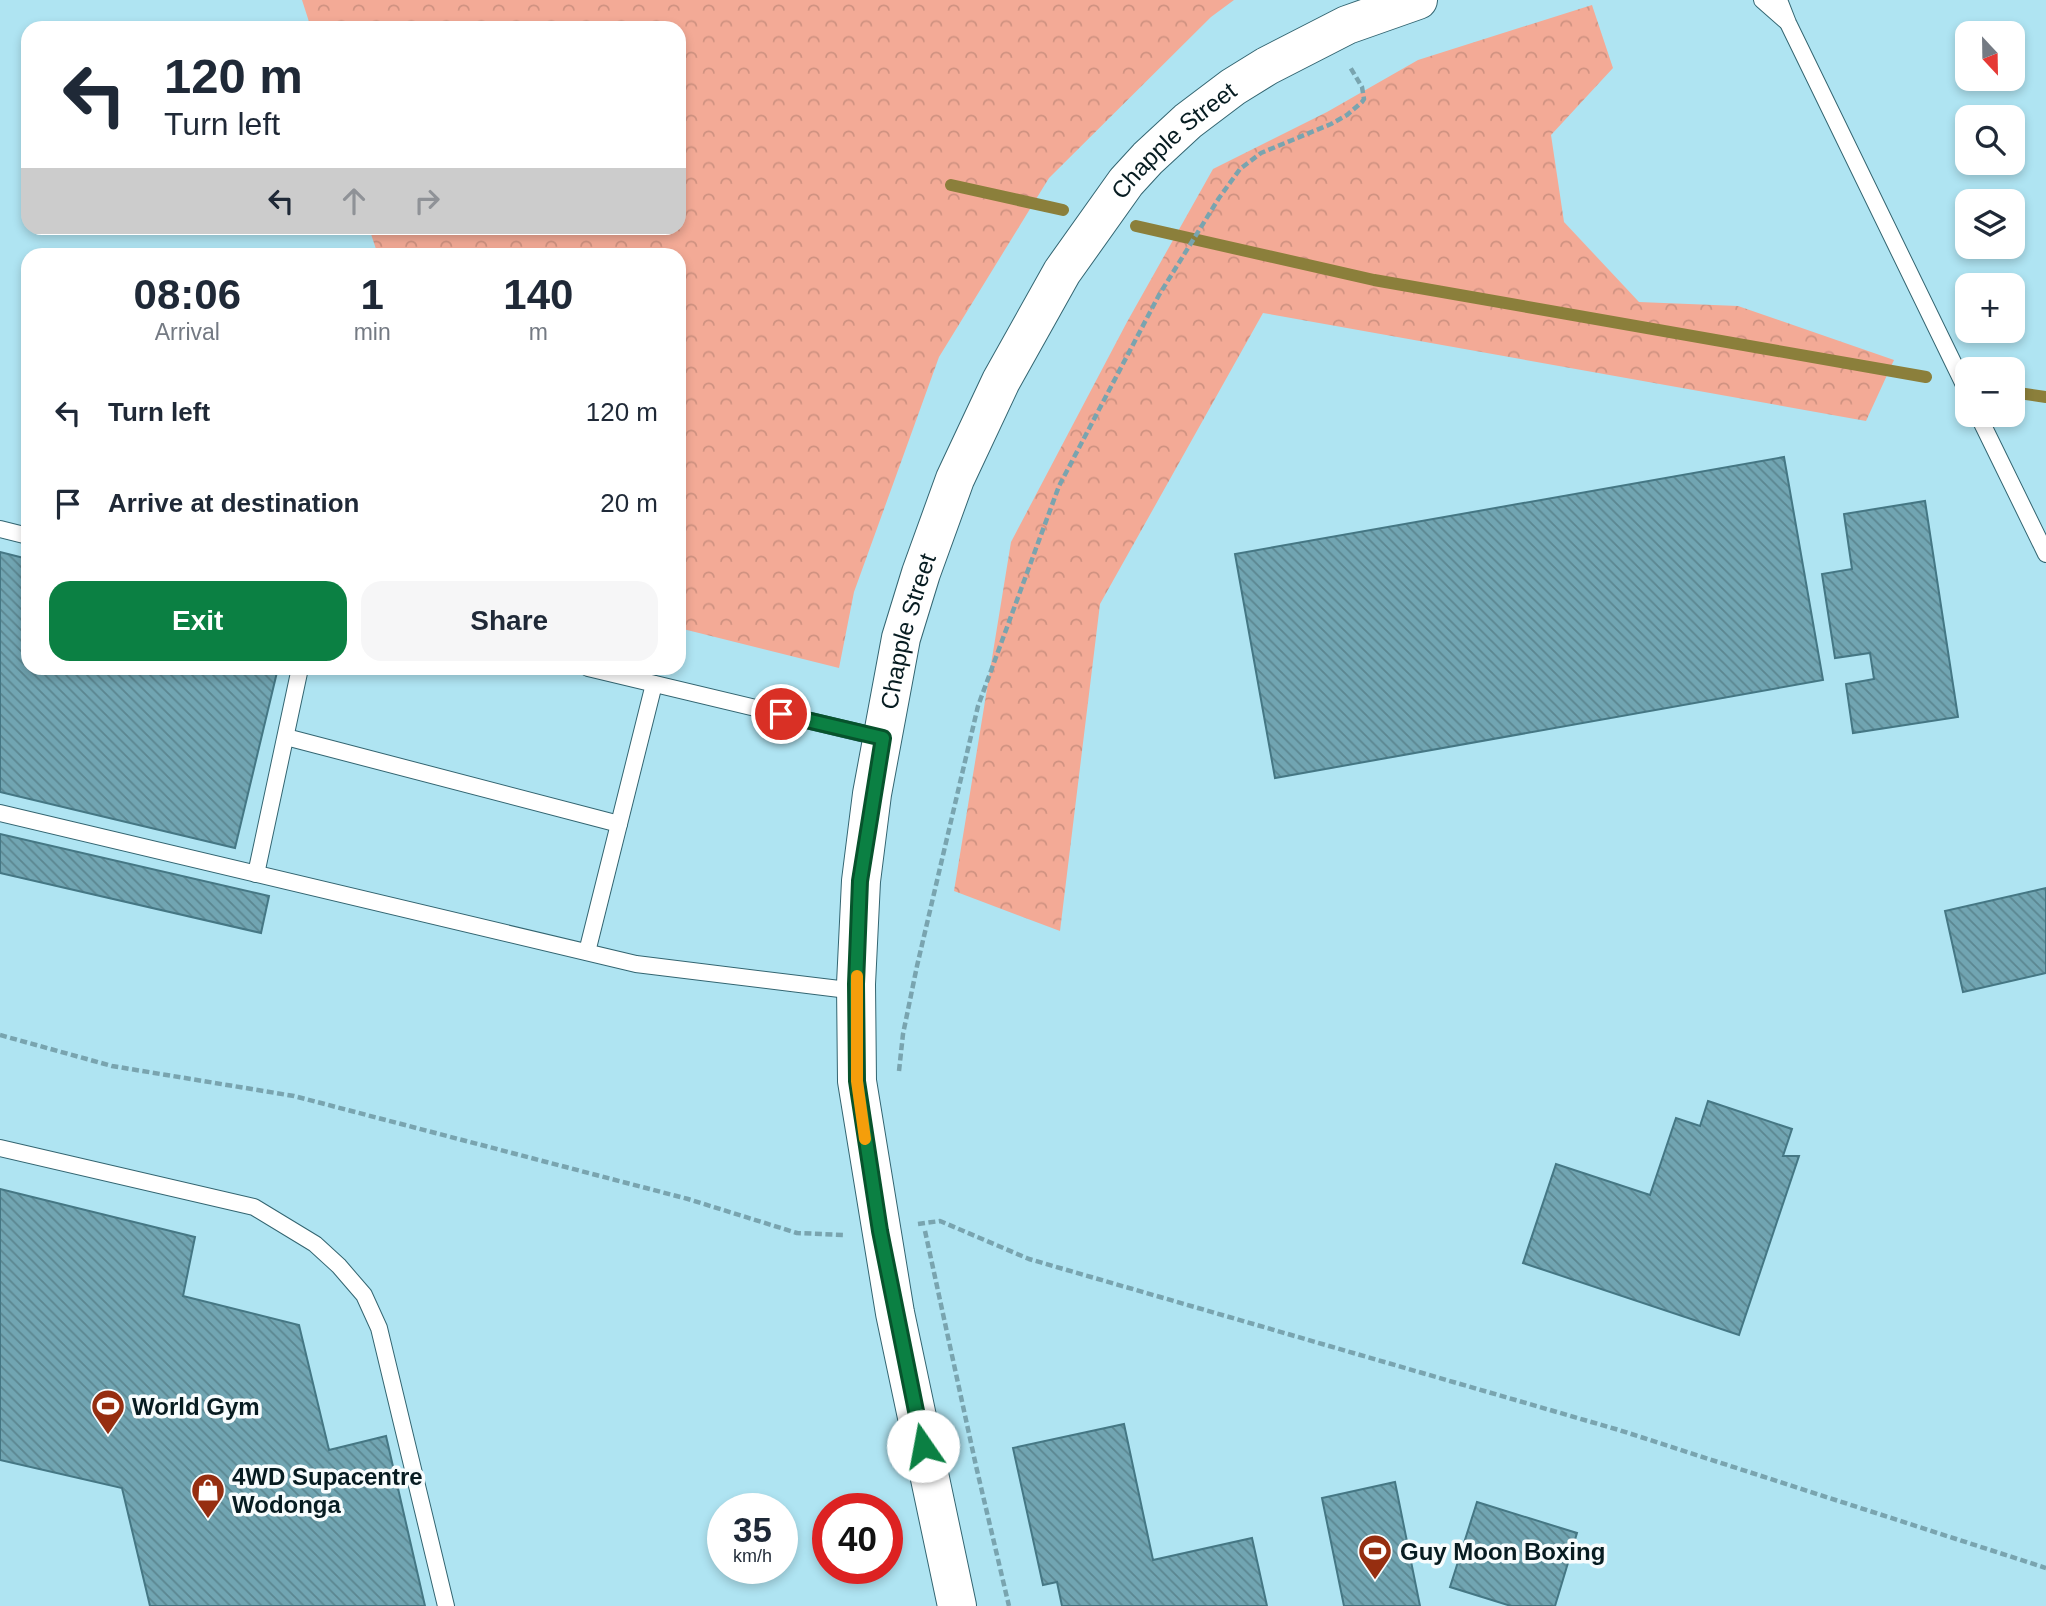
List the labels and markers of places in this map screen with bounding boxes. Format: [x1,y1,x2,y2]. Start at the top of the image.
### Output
pin [751,684,811,744]
sports icon: World Gym [89,1387,127,1436]
place label: World Gym [132,1393,260,1420]
place label: 4WD Supacentre Wodonga [232,1463,423,1518]
shop icon: 4WD Supacentre Wodonga [189,1471,227,1520]
sports icon: Guy Moon Boxing [1356,1532,1394,1581]
place label: Guy Moon Boxing [1400,1538,1605,1565]

